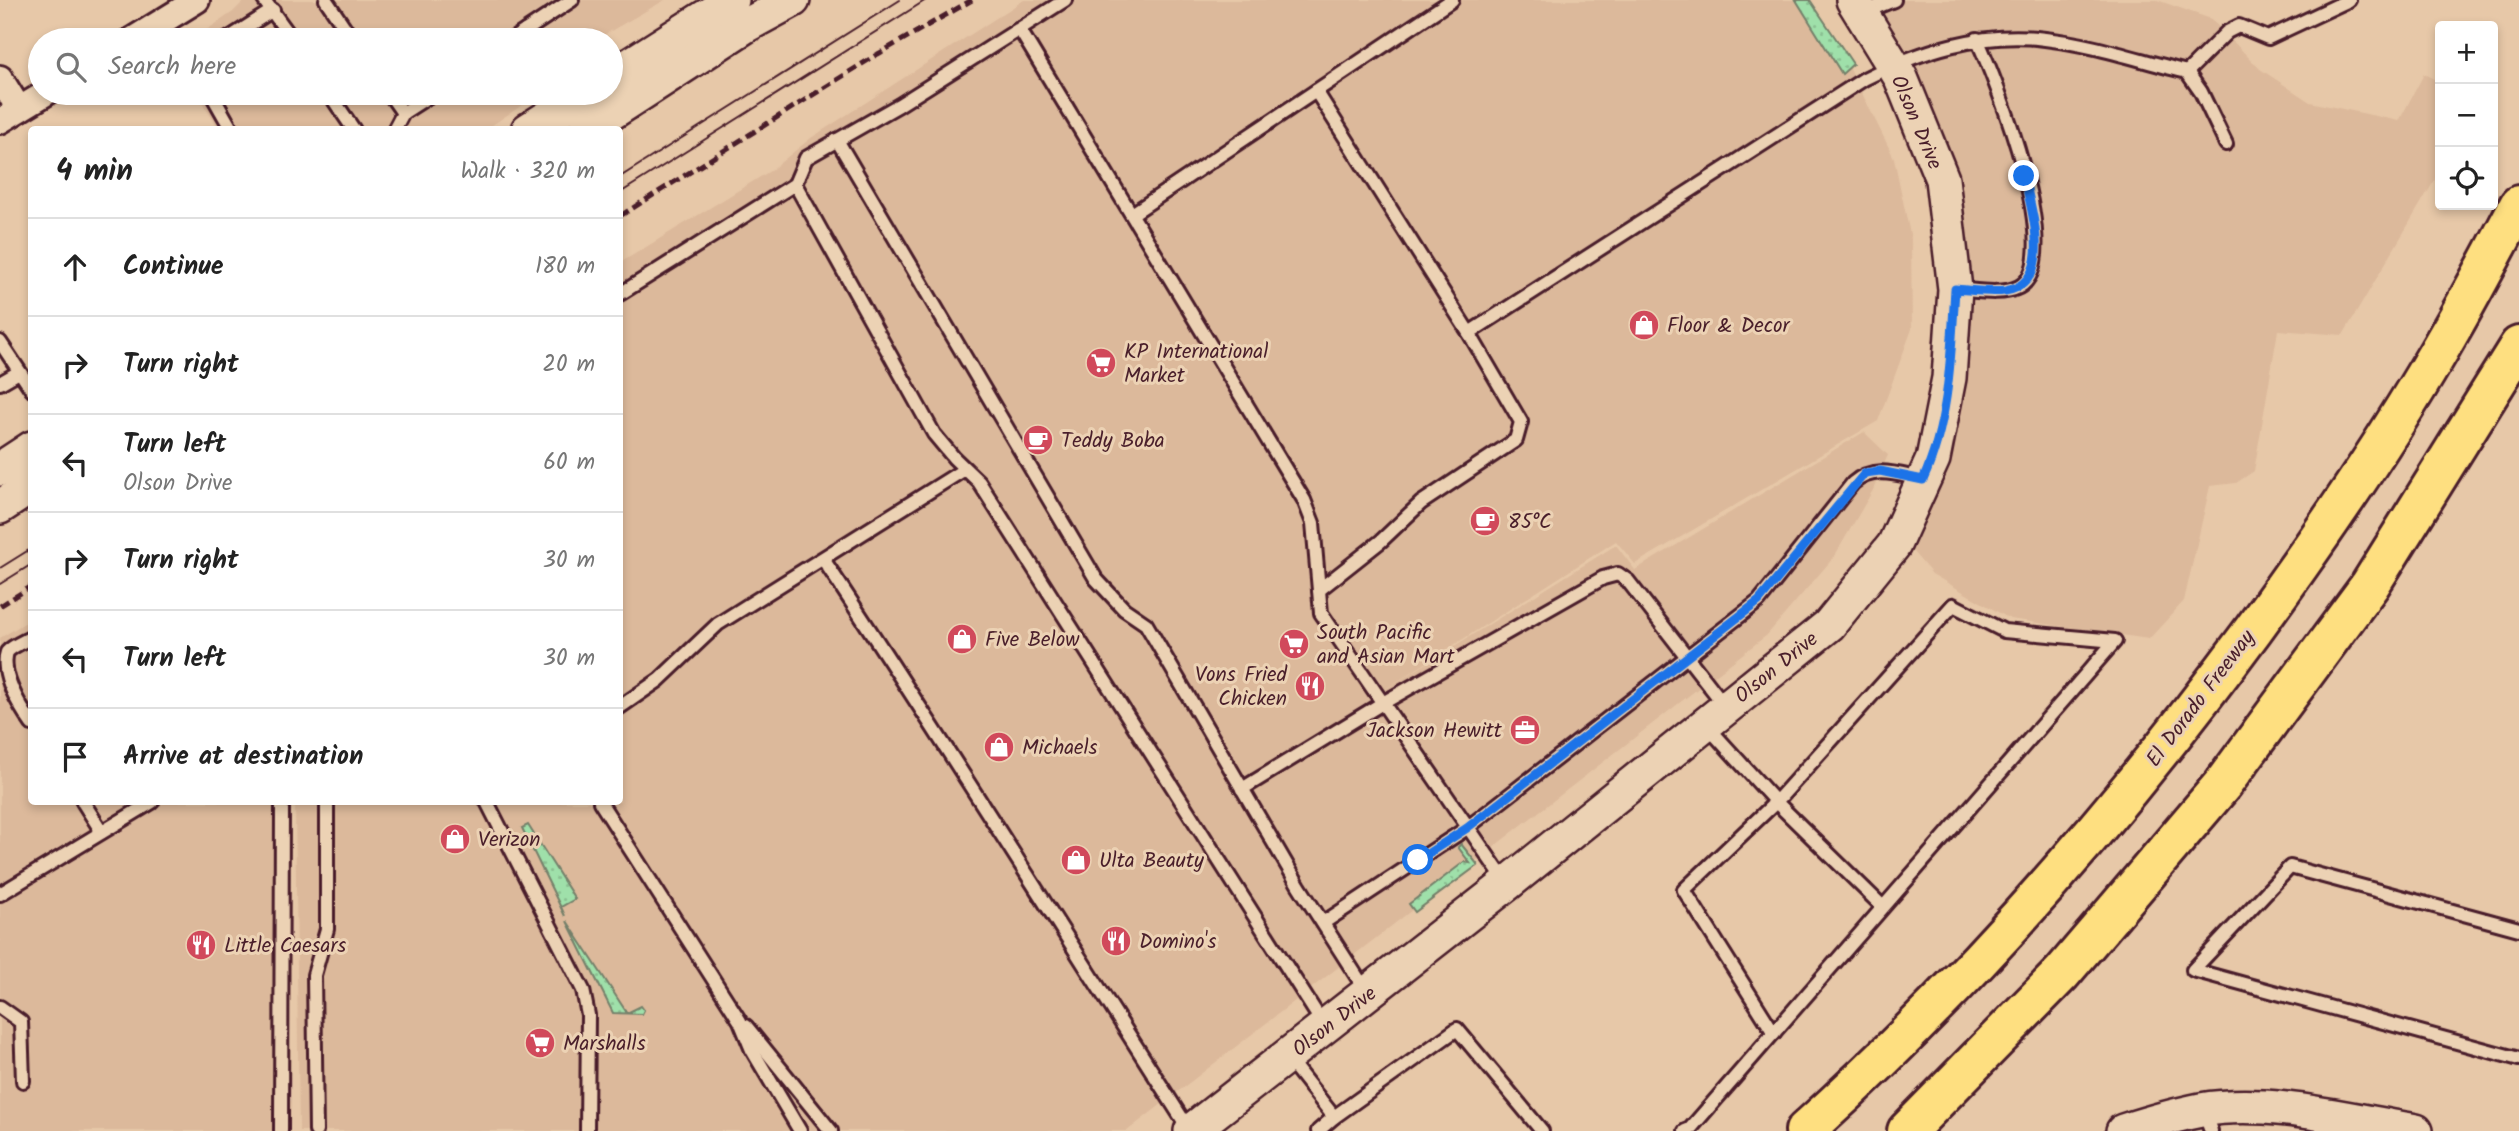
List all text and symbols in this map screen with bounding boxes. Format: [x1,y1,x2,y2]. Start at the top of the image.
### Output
map controls [2435,21,2498,210]
button: + [2435,21,2498,84]
search box [28,28,623,105]
text: Search here [108,46,236,88]
icon: search [52,48,90,86]
street label: Olson Drive [1881,70,1951,176]
button: − [2435,84,2498,147]
button: locate [2435,147,2498,210]
text: 4 min [56,148,133,196]
text: Walk · 320 m [460,154,595,190]
route end [2008,160,2039,191]
text: Continue [123,246,224,288]
icon: ahead [56,248,94,286]
text: 180 m [535,249,595,285]
shop icon: Floor & Decor [1627,308,1661,342]
place label: Floor & Decor [1667,310,1791,343]
place label: KP International Market [1124,336,1268,393]
text: Turn right [123,344,239,386]
icon: right [56,346,94,384]
supermarket icon: KP International Market [1084,346,1118,380]
text: 20 m [543,347,595,383]
cafe icon: Teddy Boba [1021,423,1055,457]
text: Turn left [123,424,226,466]
place label: Teddy Boba [1061,425,1165,458]
icon: left [56,444,94,482]
text: 60 m [543,445,595,481]
text: Olson Drive [123,466,232,502]
cafe icon: 85°C [1468,504,1502,538]
place label: 85°C [1508,506,1552,539]
text: Turn right [123,540,239,582]
icon: right [56,542,94,580]
text: 30 m [543,543,595,579]
place label: South Pacific and Asian Mart [1317,617,1455,674]
shop icon: Five Below [945,622,979,656]
street label: El Dorado Freeway [2138,623,2264,775]
place label: Five Below [985,624,1080,657]
street label: Olson Drive [1728,624,1827,712]
supermarket icon: South Pacific and Asian Mart [1277,627,1311,661]
text: Turn left [123,638,226,680]
icon: left [56,640,94,678]
text: 30 m [543,641,595,677]
place label: Vons Fried Chicken [1195,659,1288,716]
restaurant icon: Vons Fried Chicken [1293,669,1327,703]
office icon: Jackson Hewitt [1508,713,1542,747]
place label: Jackson Hewitt [1366,715,1503,748]
shop icon: Michaels [982,730,1016,764]
place label: Michaels [1022,732,1098,765]
text: Arrive at destination [123,736,363,778]
icon: arrive [56,738,94,776]
shop icon: Verizon [438,822,472,856]
place label: Verizon [478,824,541,857]
shop icon: Ulta Beauty [1059,843,1093,877]
route start [1402,844,1433,875]
place label: Ulta Beauty [1099,845,1204,878]
restaurant icon: Domino's [1099,924,1133,958]
place label: Domino's [1139,926,1217,959]
restaurant icon: Little Caesars [184,928,218,962]
place label: Little Caesars [224,930,346,963]
street label: Olson Drive [1285,978,1385,1066]
supermarket icon: Marshalls [523,1026,557,1060]
place label: Marshalls [563,1028,646,1061]

